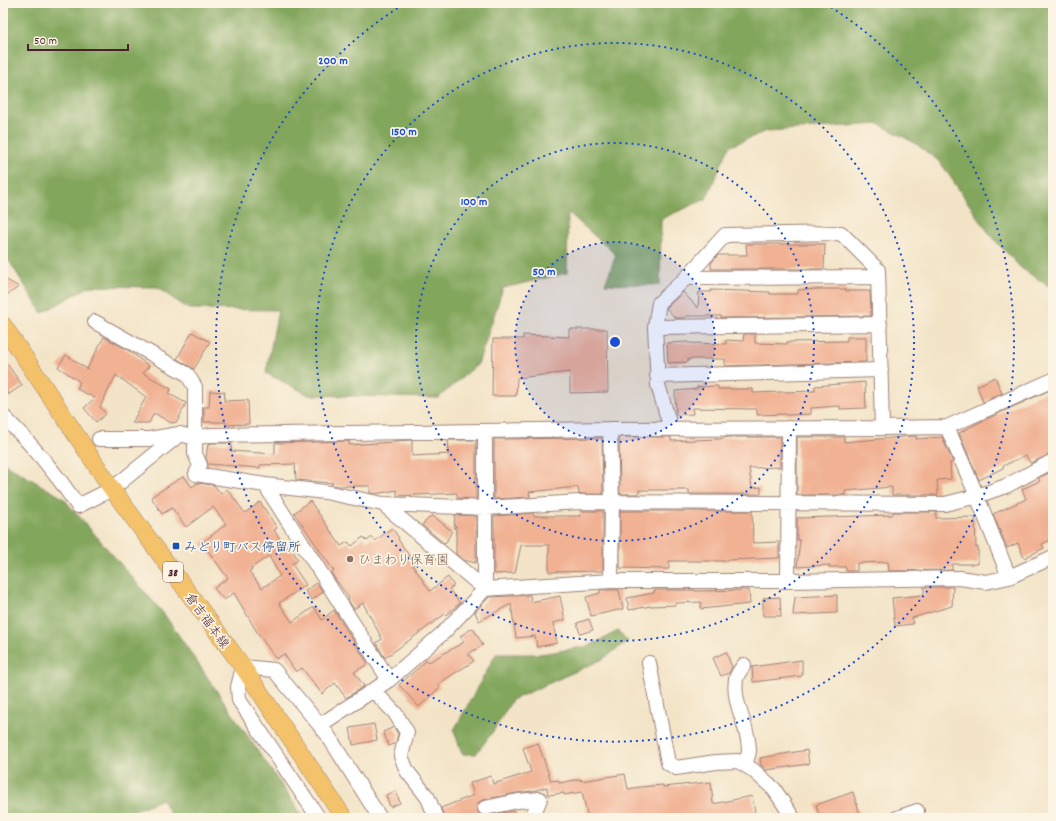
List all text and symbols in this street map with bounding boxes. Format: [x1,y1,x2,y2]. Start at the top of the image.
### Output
scale bar [28,26,128,52]
text: 50 m [34,33,57,50]
text: 200 m [318,53,348,70]
text: 150 m [391,124,417,141]
text: 100 m [461,194,487,211]
text: 50 m [532,264,556,281]
centre of rings [608,335,622,349]
place label: みどり町バス停留所 [184,539,301,558]
marker: みどり町バス停留所 [171,541,181,551]
place label: ひまわり保育園 [358,552,449,571]
marker: ひまわり保育園 [345,554,355,564]
road number: 38 [163,562,183,582]
street label: 倉吉福本線 [179,590,233,654]

